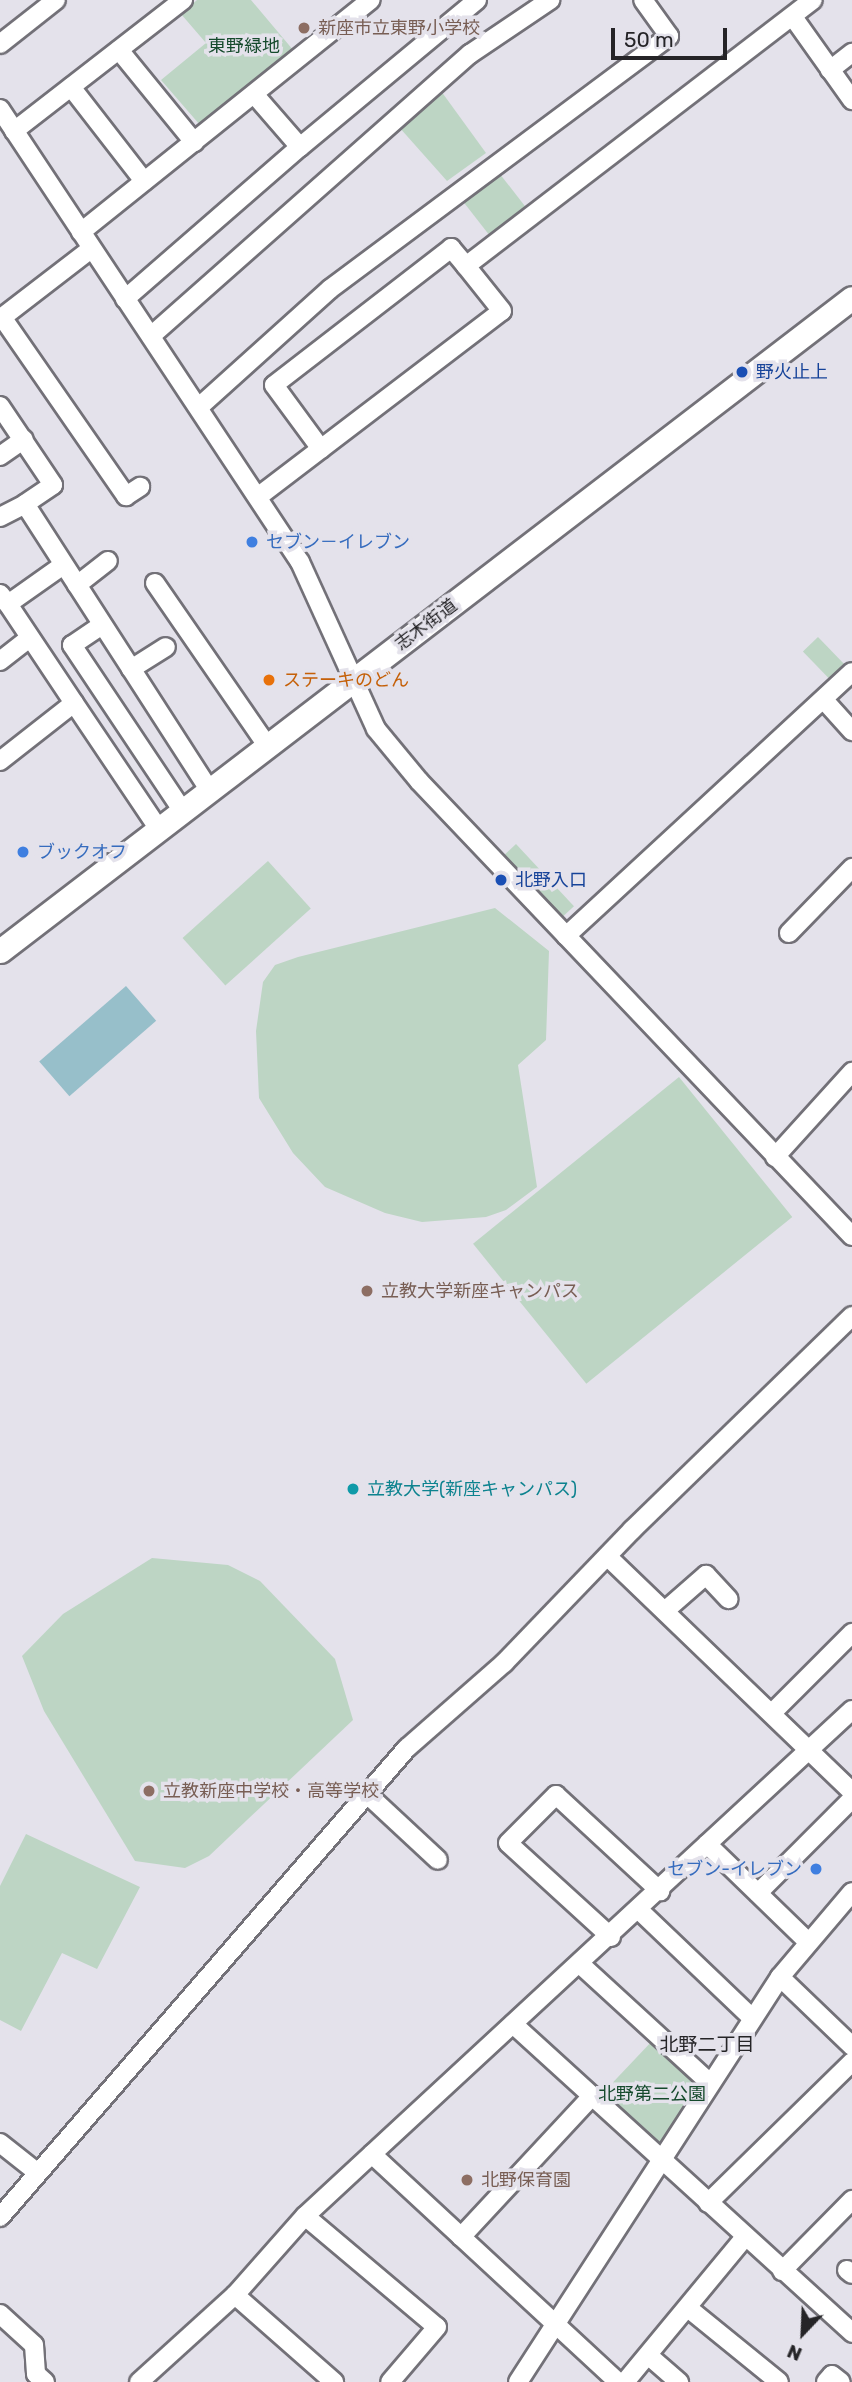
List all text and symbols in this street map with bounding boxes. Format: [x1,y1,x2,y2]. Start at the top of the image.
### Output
scale bar [614,14,730,58]
place label: 新座市立東野小学校 [318,17,480,39]
marker: 新座市立東野小学校 [296,20,312,36]
text: 50 m [624,27,674,52]
park label: 東野緑地 [208,35,280,57]
place label: 野火止上 [756,361,828,383]
marker: 野火止上 [734,364,750,380]
place label: セブン－イレブン [266,531,410,553]
marker: セブン－イレブン [244,534,260,550]
street label: 志木街道 [391,595,461,655]
place label: ステーキのどん [283,669,409,691]
marker: ステーキのどん [261,672,277,688]
place label: ブックオフ [37,841,127,863]
marker: ブックオフ [15,844,31,860]
place label: 北野入口 [515,869,587,891]
marker: 北野入口 [493,872,509,888]
place label: 立教大学新座キャンパス [381,1280,579,1302]
marker: 立教大学新座キャンパス [359,1283,375,1299]
place label: 立教大学(新座キャンパス) [367,1478,577,1500]
marker: 立教大学(新座キャンパス) [345,1481,361,1497]
place label: 立教新座中学校・高等学校 [163,1780,379,1802]
marker: 立教新座中学校・高等学校 [141,1783,157,1799]
place label: セブン-イレブン [667,1858,802,1880]
marker: セブン-イレブン [808,1861,824,1877]
district label: 北野二丁目 [660,2034,754,2056]
park label: 北野第二公園 [598,2083,706,2105]
place label: 北野保育園 [481,2169,571,2191]
marker: 北野保育園 [459,2172,475,2188]
north arrow [768,2298,838,2368]
text: N [784,2340,805,2366]

